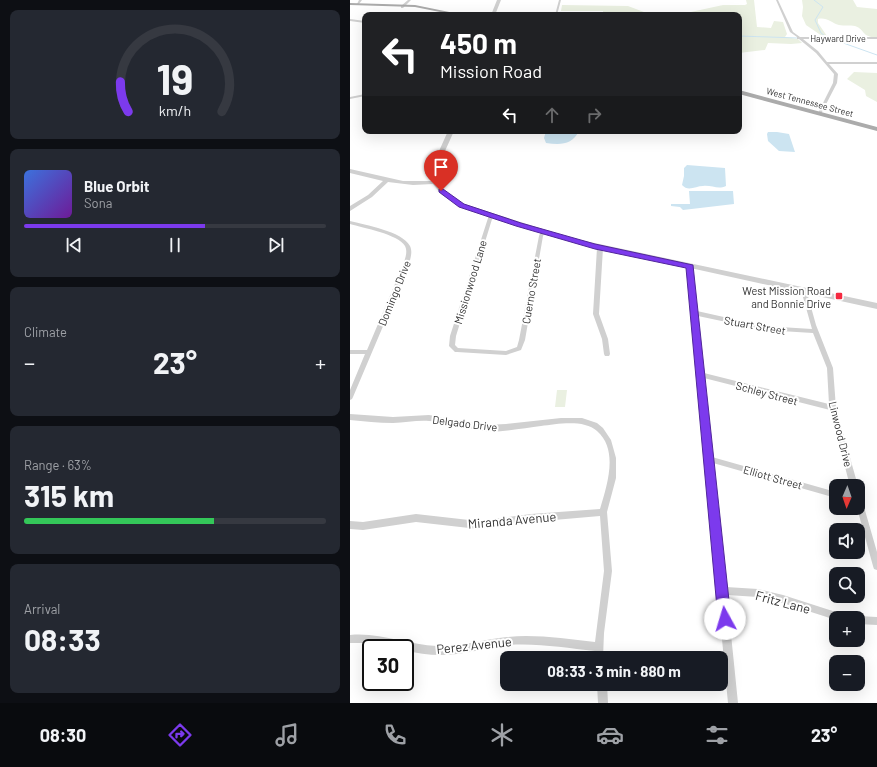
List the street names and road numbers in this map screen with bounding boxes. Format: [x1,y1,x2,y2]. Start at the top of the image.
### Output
street label: Hayward Drive [810,33,866,44]
street label: West Tennessee Street [765,85,855,119]
street label: Missionwood Lane [451,238,489,326]
street label: Cuerno Street [519,257,543,325]
street label: Domingo Drive [375,258,413,328]
street label: Stuart Street [723,313,787,337]
street label: Schley Street [735,378,799,408]
street label: Linwood Drive [827,400,855,468]
street label: Delgado Drive [432,413,498,433]
street label: Elliott Street [742,462,804,492]
street label: Miranda Avenue [467,508,557,532]
street label: Fritz Lane [754,587,812,617]
street label: Perez Avenue [436,633,513,657]

